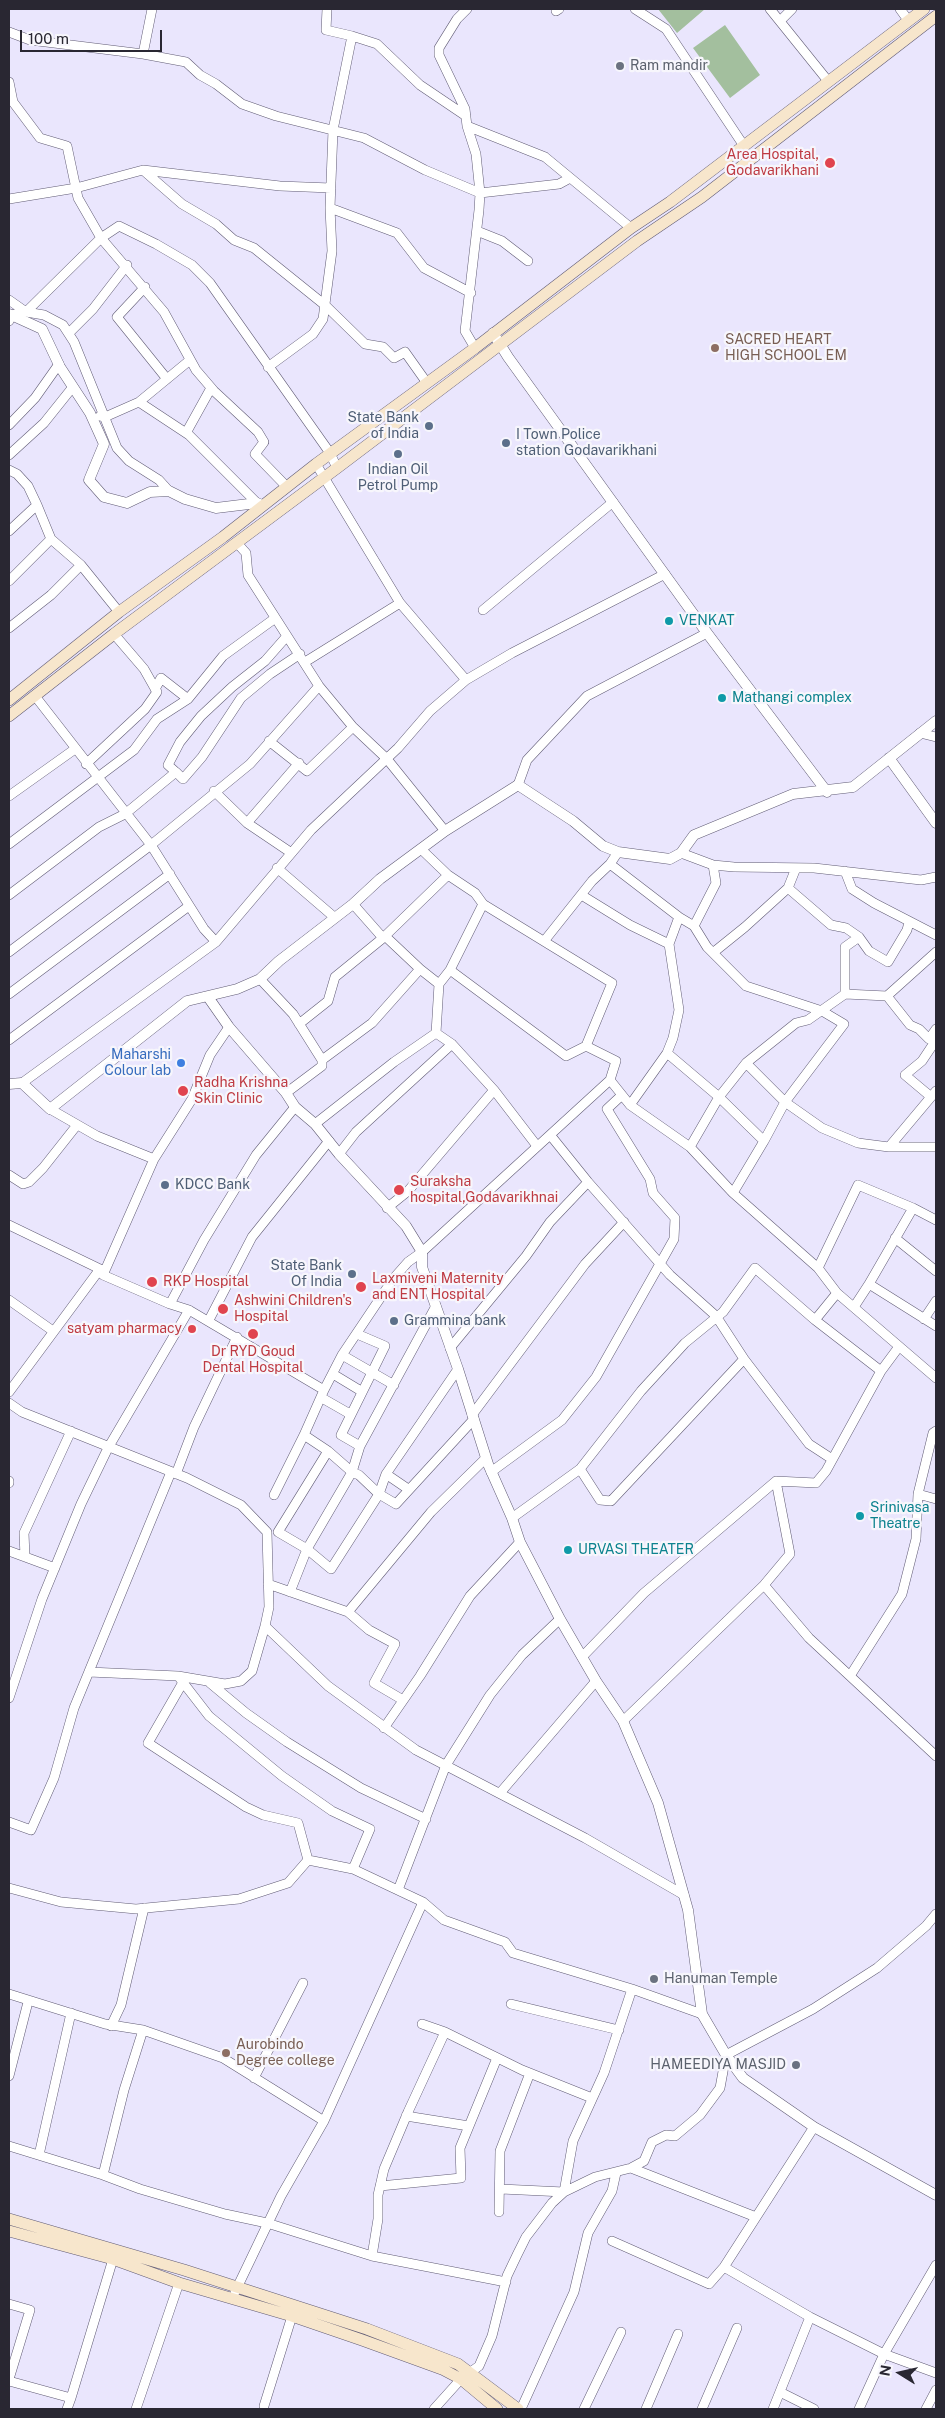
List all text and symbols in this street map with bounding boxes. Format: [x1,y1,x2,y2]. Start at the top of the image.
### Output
scale bar [22,20,165,52]
text: 100 m [28,30,69,47]
place label: Ram mandir [630,58,708,74]
marker: Ram mandir [614,60,626,72]
place label: Area Hospital, Godavarikhani [726,147,819,180]
marker: Area Hospital, Godavarikhani [823,156,837,170]
place label: SACRED HEART HIGH SCHOOL EM [725,332,847,364]
marker: SACRED HEART HIGH SCHOOL EM [709,342,721,354]
place label: State Bank of India [347,410,419,442]
marker: State Bank of India [423,420,435,432]
place label: I Town Police station Godavarikhani [516,427,657,460]
marker: I Town Police station Godavarikhani [500,437,512,449]
marker: Indian Oil Petrol Pump [392,448,404,460]
place label: Indian Oil Petrol Pump [358,462,438,494]
place label: VENKAT [679,613,734,629]
marker: VENKAT [663,615,675,627]
place label: Mathangi complex [732,690,852,706]
marker: Mathangi complex [716,692,728,704]
place label: Maharshi Colour lab [104,1047,171,1080]
marker: Maharshi Colour lab [175,1057,187,1069]
place label: Radha Krishna Skin Clinic [194,1075,288,1108]
marker: Radha Krishna Skin Clinic [176,1084,190,1098]
place label: Suraksha hospital,Godavarikhnai [410,1174,558,1206]
place label: KDCC Bank [175,1177,250,1193]
marker: KDCC Bank [159,1179,171,1191]
marker: Suraksha hospital,Godavarikhnai [392,1183,406,1197]
place label: State Bank Of India [270,1258,342,1290]
marker: State Bank Of India [346,1268,358,1280]
place label: Laxmiveni Maternity and ENT Hospital [372,1271,504,1304]
place label: RKP Hospital [163,1274,249,1290]
marker: RKP Hospital [145,1275,159,1289]
marker: Laxmiveni Maternity and ENT Hospital [354,1280,368,1294]
place label: Ashwini Children's Hospital [234,1293,352,1325]
marker: Ashwini Children's Hospital [216,1302,230,1316]
place label: Grammina bank [404,1313,506,1329]
marker: Grammina bank [388,1315,400,1327]
place label: satyam pharmacy [67,1321,182,1337]
marker: satyam pharmacy [186,1323,198,1335]
marker: Dr RYD Goud Dental Hospital [246,1327,260,1341]
place label: Dr RYD Goud Dental Hospital [203,1344,303,1376]
place label: Srinivasa Theatre [870,1500,929,1532]
marker: Srinivasa Theatre [854,1510,866,1522]
place label: URVASI THEATER [578,1542,694,1558]
marker: URVASI THEATER [562,1544,574,1556]
place label: Hanuman Temple [664,1971,778,1987]
marker: Hanuman Temple [648,1973,660,1985]
place label: Aurobindo Degree college [236,2037,335,2070]
marker: Aurobindo Degree college [220,2047,232,2059]
place label: HAMEEDIYA MASJID [650,2057,786,2073]
marker: HAMEEDIYA MASJID [790,2059,802,2071]
north arrow [875,2348,925,2398]
text: N [876,2364,894,2377]

